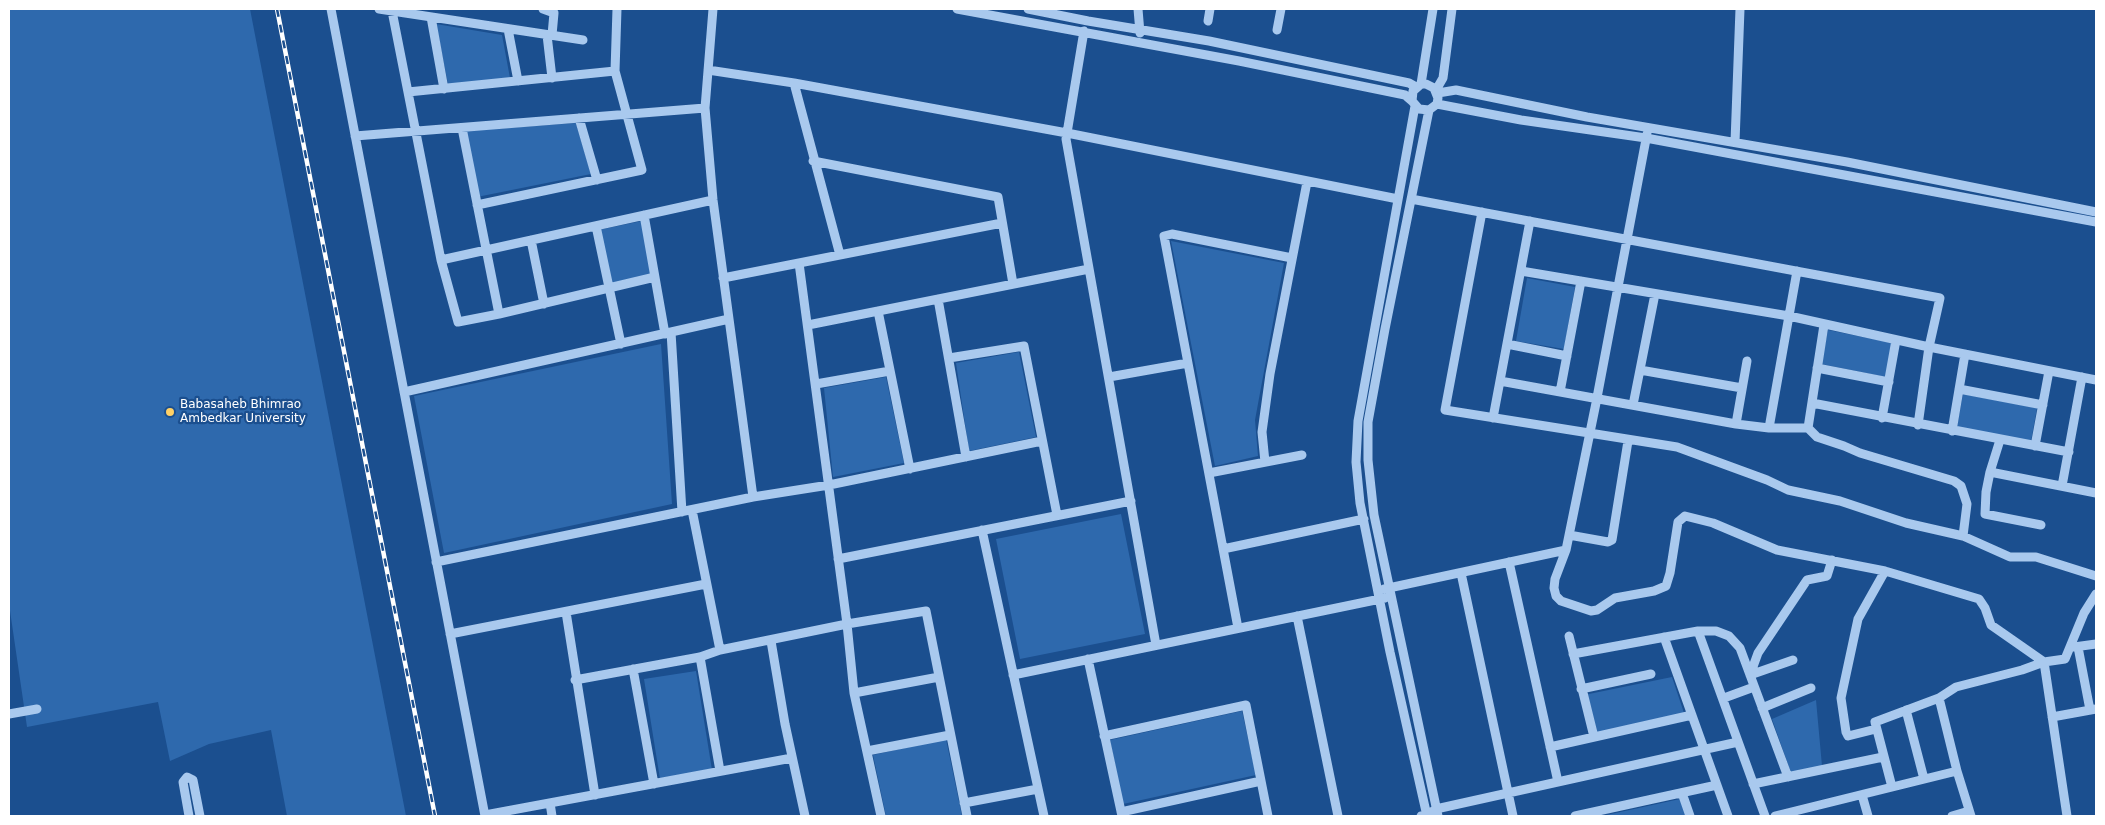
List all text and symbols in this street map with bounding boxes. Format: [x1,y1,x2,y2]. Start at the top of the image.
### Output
place label: Babasaheb Bhimrao Ambedkar University [180,398,306,426]
marker: Babasaheb Bhimrao Ambedkar University [164,406,176,418]

